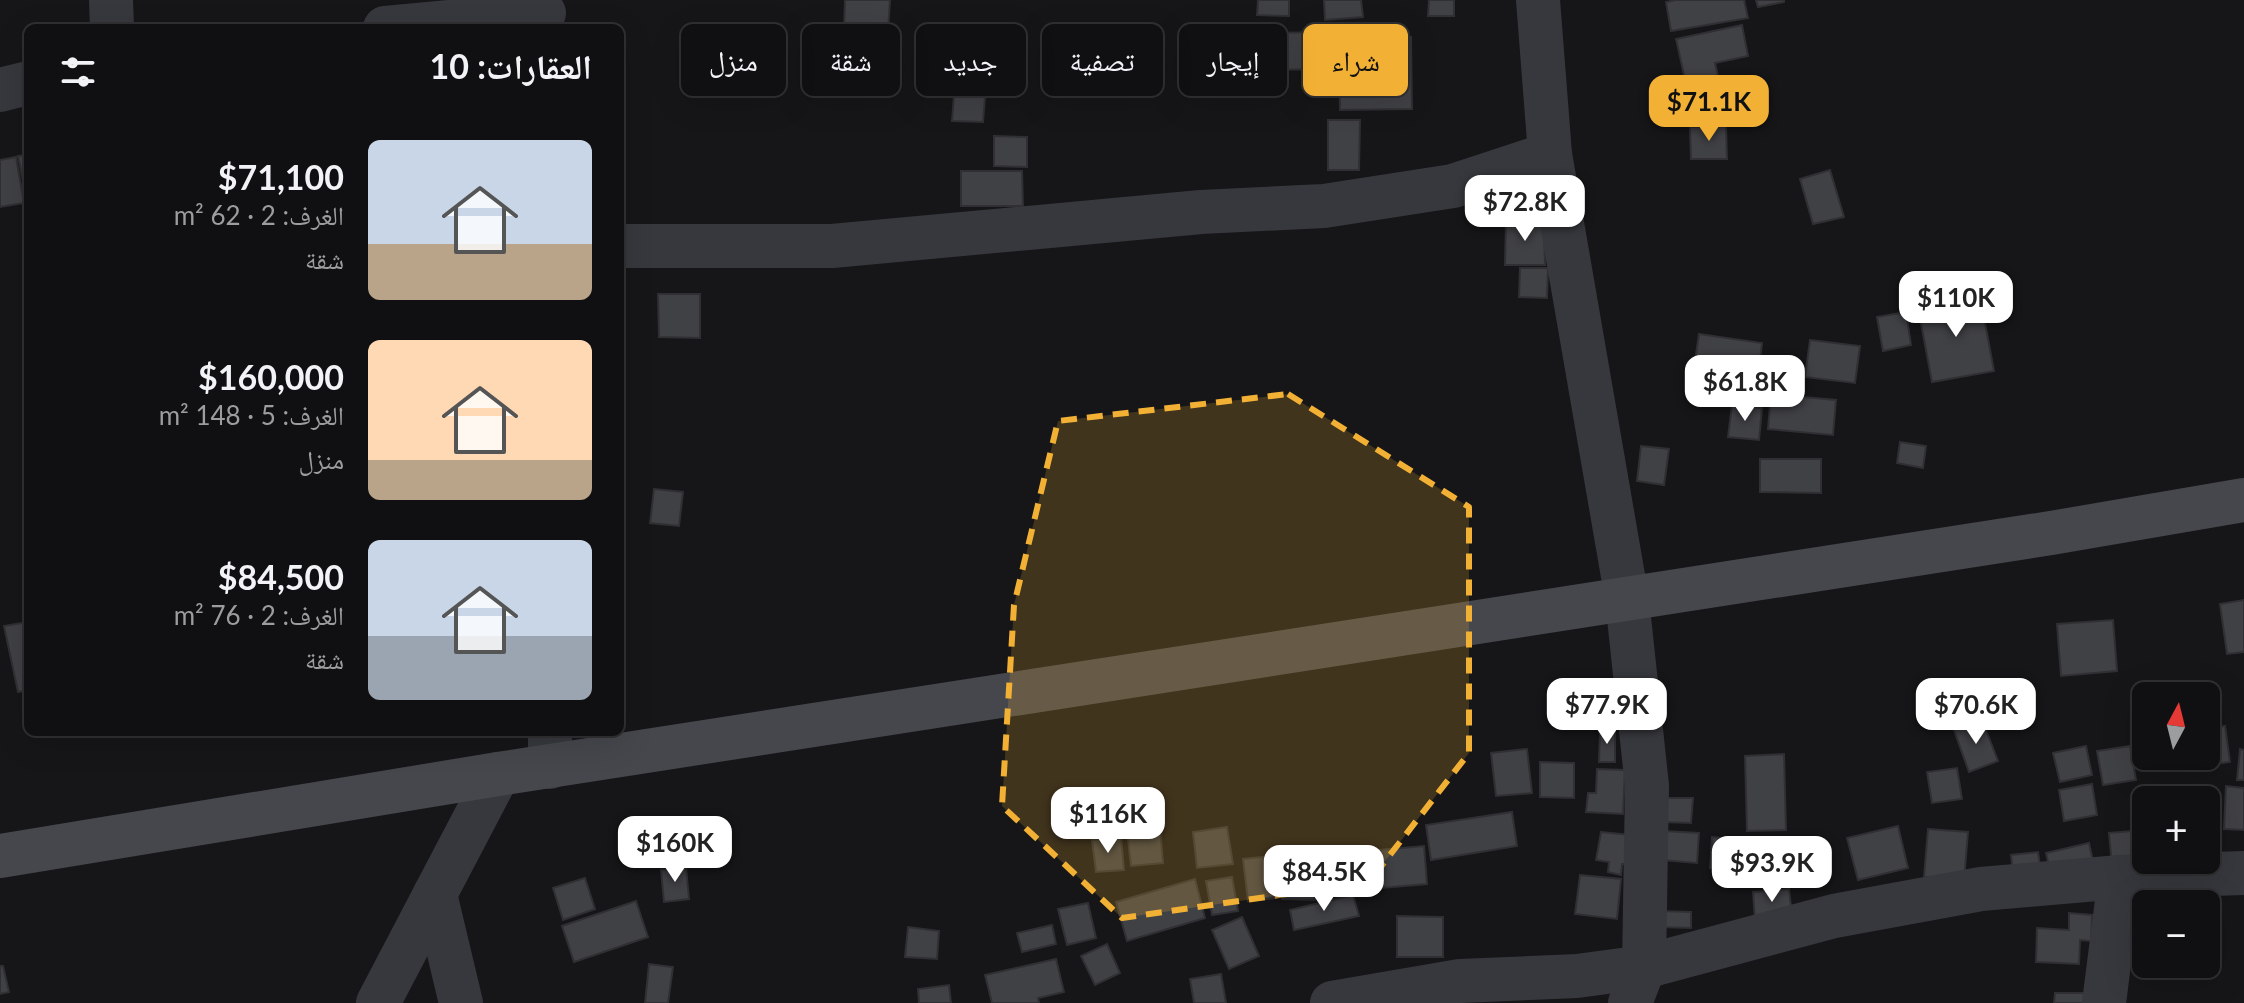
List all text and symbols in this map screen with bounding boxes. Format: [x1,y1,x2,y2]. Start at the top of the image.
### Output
chip: منزل [681,24,786,96]
chip: شقة [802,24,900,96]
chip: جديد [916,24,1026,96]
chip: تصفية [1042,24,1163,96]
chip: إيجار [1179,24,1287,96]
chip: شراء [1303,24,1408,96]
text: العقارات: 10 [430,45,592,86]
icon: filters [56,50,100,94]
pin: $71.1K [1644,75,1774,143]
text: $71.1K [1667,85,1751,117]
text: $71,100 [218,156,344,197]
icon: home [432,172,528,268]
pin: $72.8K [1460,175,1590,243]
text: $72.8K [1483,185,1567,217]
text: الغرف: 2 · 62 m² [174,199,344,231]
text: شقة [305,243,344,275]
pin: $110K [1900,271,2012,339]
text: $110K [1917,281,1995,313]
pin: $61.8K [1680,355,1810,423]
text: $160,000 [198,356,344,397]
text: $61.8K [1703,365,1787,397]
icon: home [432,372,528,468]
text: الغرف: 5 · 148 m² [159,399,344,431]
text: منزل [299,443,344,475]
text: $84,500 [218,556,344,597]
icon: home [432,572,528,668]
text: الغرف: 2 · 76 m² [174,599,344,631]
text: شقة [305,643,344,675]
pin: $77.9K [1542,678,1672,746]
pin: $70.6K [1911,678,2041,746]
north arrow [2132,682,2220,770]
map controls [2132,682,2220,978]
text: $77.9K [1565,688,1649,720]
text: $70.6K [1934,688,2018,720]
button: + [2132,786,2220,874]
pin: $116K [1052,787,1164,855]
text: $116K [1069,797,1147,829]
pin: $160K [619,816,731,884]
text: $160K [636,826,714,858]
pin: $93.9K [1707,836,1837,904]
pin: $84.5K [1259,845,1389,913]
text: $93.9K [1730,846,1814,878]
text: $84.5K [1282,855,1366,887]
button: − [2132,890,2220,978]

